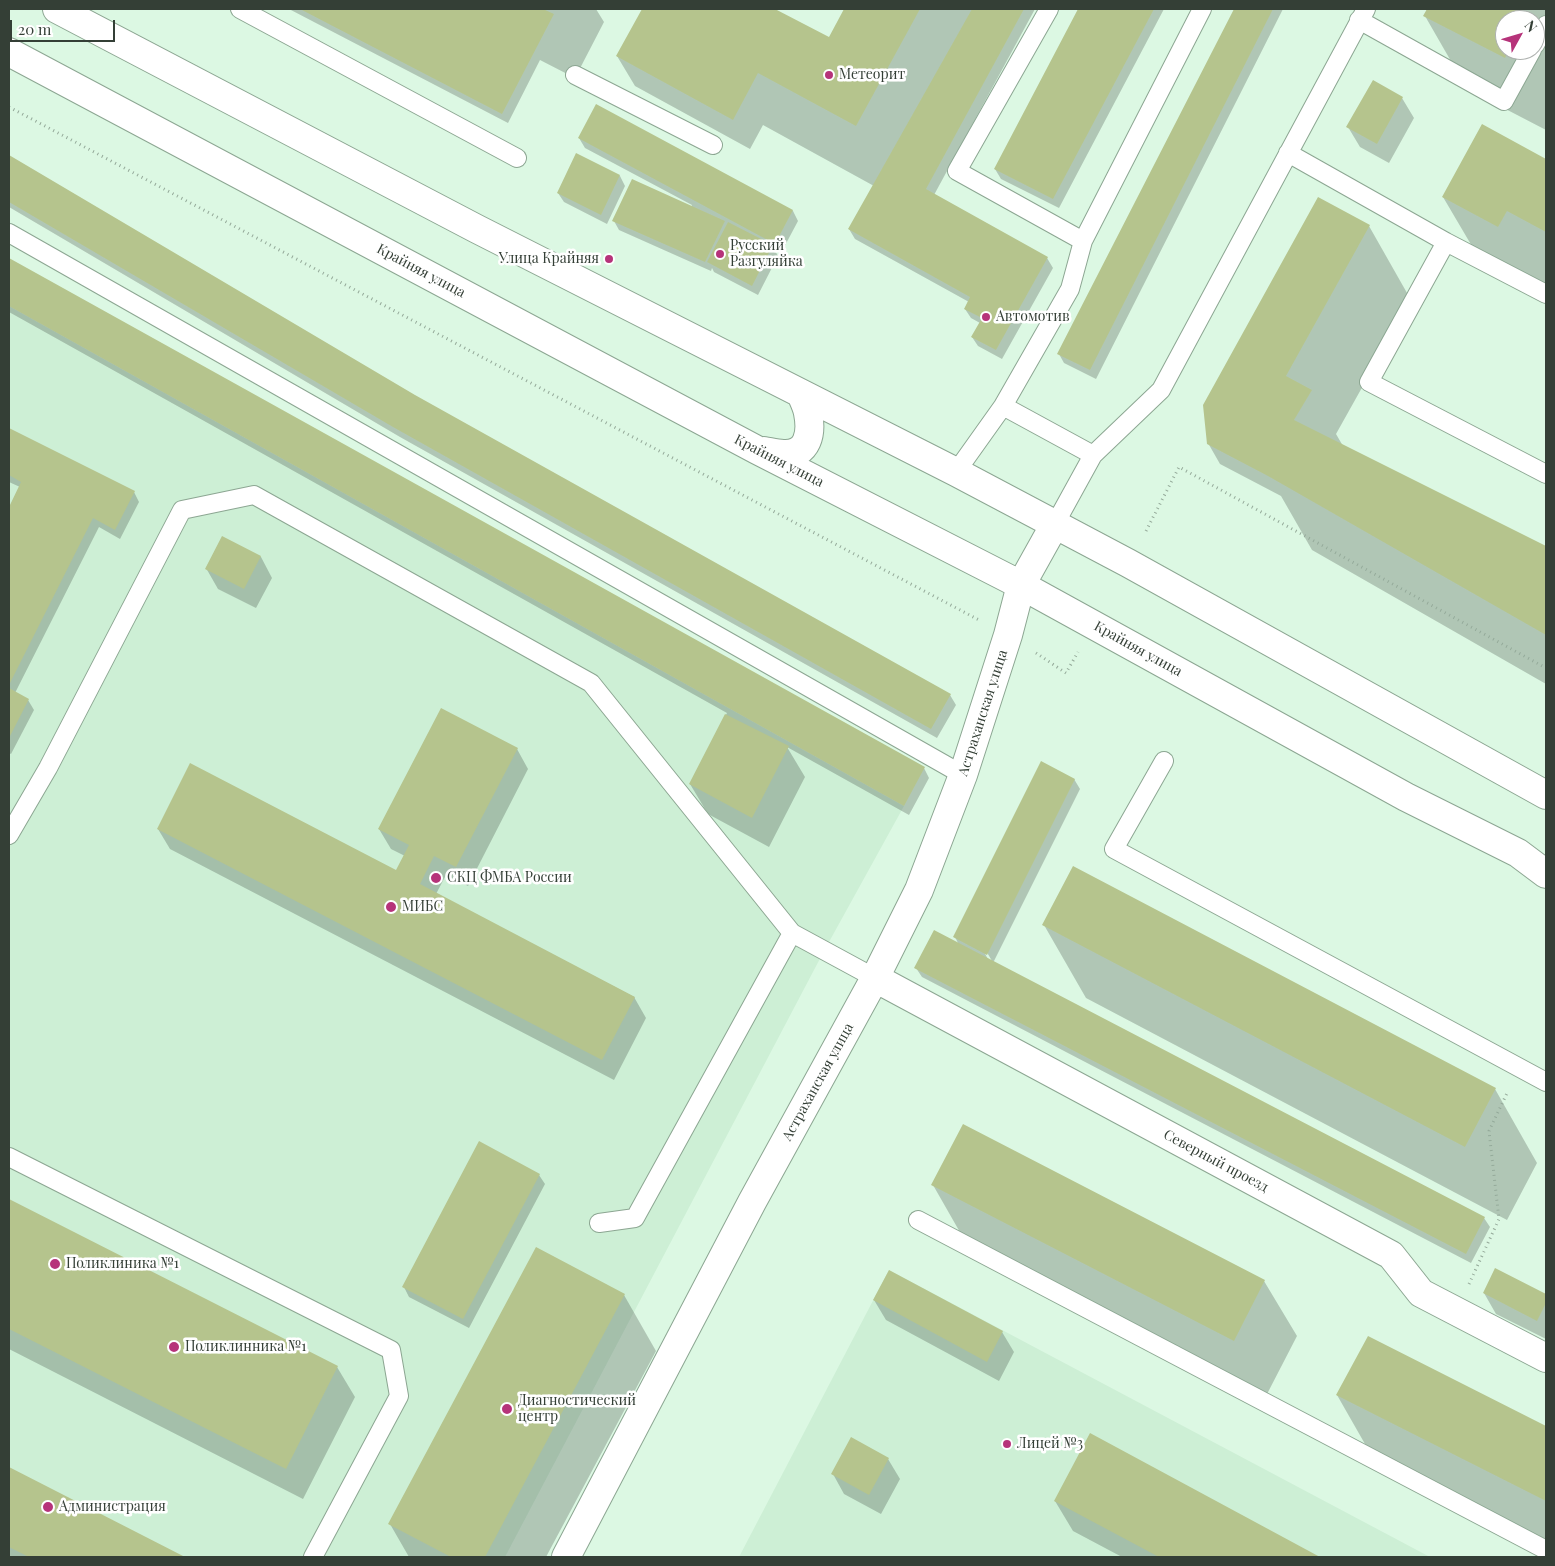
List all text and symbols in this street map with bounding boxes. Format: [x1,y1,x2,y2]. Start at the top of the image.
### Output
scale bar [12,10,118,42]
north arrow [1495,10,1545,60]
text: N [1521,16,1542,36]
text: 20 m [18,19,51,39]
place label: Метеорит [839,67,905,83]
marker: Метеорит [823,69,835,81]
place label: Русский Разгуляйка [730,238,803,270]
street label: Крайняя улица [374,241,468,301]
marker: Русский Разгуляйка [714,248,726,260]
place label: Улица Крайняя [499,251,599,267]
marker: Улица Крайняя [603,253,615,265]
place label: Автомотив [996,309,1070,325]
marker: Автомотив [980,311,992,323]
street label: Крайняя улица [731,431,827,491]
street label: Крайняя улица [1091,618,1185,680]
street label: Астраханская улица [955,648,1011,778]
place label: СКЦ ФМБА России [447,870,572,886]
marker: СКЦ ФМБА России [429,871,443,885]
place label: МИБС [402,899,443,915]
marker: МИБС [384,900,398,914]
street label: Астраханская улица [779,1020,857,1144]
street label: Северный проезд [1161,1126,1271,1196]
place label: Поликлиника №1 [66,1256,179,1272]
marker: Поликлиника №1 [48,1257,62,1271]
place label: Поликлинника №1 [185,1339,306,1355]
marker: Поликлинника №1 [167,1340,181,1354]
place label: Диагностический центр [518,1393,636,1425]
marker: Диагностический центр [500,1402,514,1416]
place label: Лицей №3 [1017,1436,1083,1452]
marker: Лицей №3 [1001,1438,1013,1450]
place label: Администрация [59,1499,166,1515]
marker: Администрация [41,1500,55,1514]

